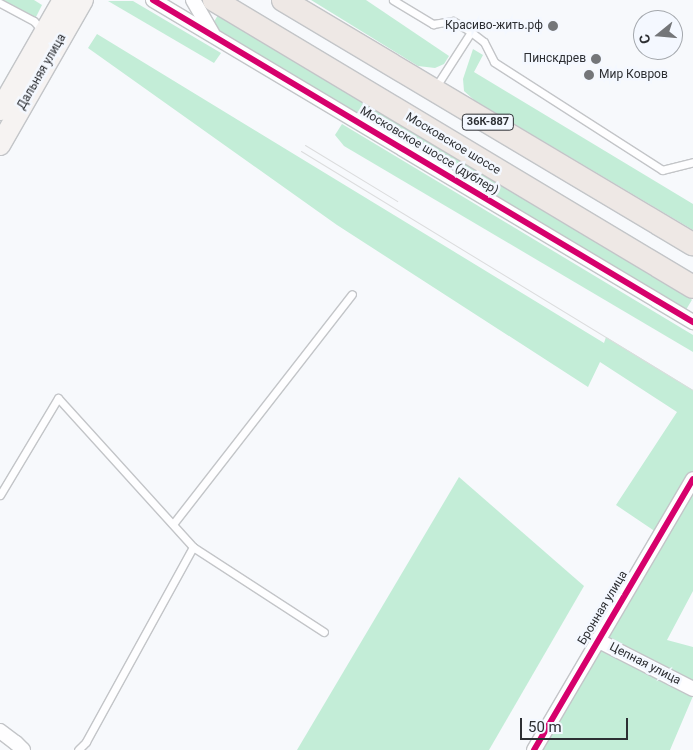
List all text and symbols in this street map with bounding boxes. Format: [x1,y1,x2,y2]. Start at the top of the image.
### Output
north arrow [633,10,683,60]
place label: Красиво-жить.рф [445,19,543,33]
marker: Красиво-жить.рф [547,20,559,32]
street label: Дальняя улица [15,32,69,112]
text: С [636,32,654,46]
place label: Пинскдрев [524,52,586,66]
marker: Пинскдрев [590,53,602,65]
place label: Мир Ковров [599,68,668,82]
marker: Мир Ковров [583,69,595,81]
street label: Московское шоссе (дублер) [357,104,501,198]
street label: Московское шоссе [403,110,503,178]
road number: 36К-887 [462,114,514,130]
street label: Бронная улица [575,568,631,648]
street label: Цепная улица [607,640,683,688]
scale bar [523,708,630,740]
text: 50 m [528,718,562,736]

